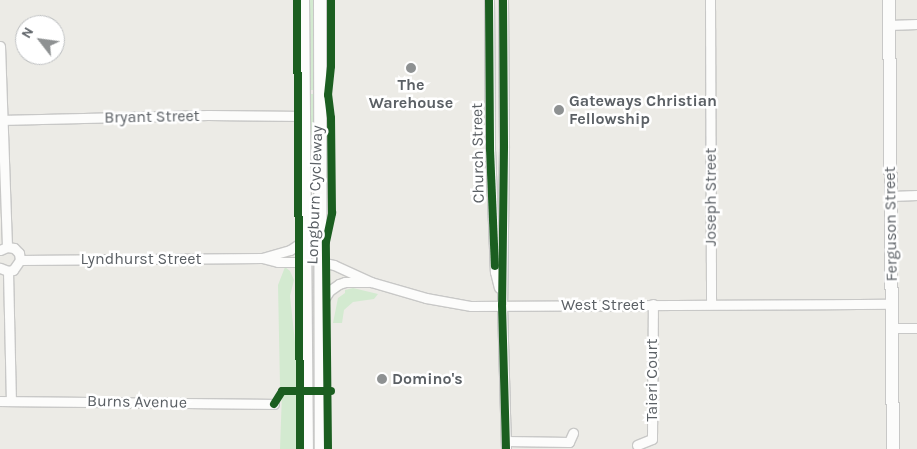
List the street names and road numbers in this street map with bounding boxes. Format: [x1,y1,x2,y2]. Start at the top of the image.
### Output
street label: Church Street [468,103,488,203]
street label: Bryant Street [104,107,200,127]
street label: Longburn Cycleway [303,125,327,265]
street label: Joseph Street [701,148,721,246]
street label: Ferguson Street [880,166,902,282]
street label: Lyndhurst Street [81,249,201,269]
street label: West Street [561,295,645,315]
street label: Taieri Court [642,339,662,421]
street label: Burns Avenue [87,392,187,412]

